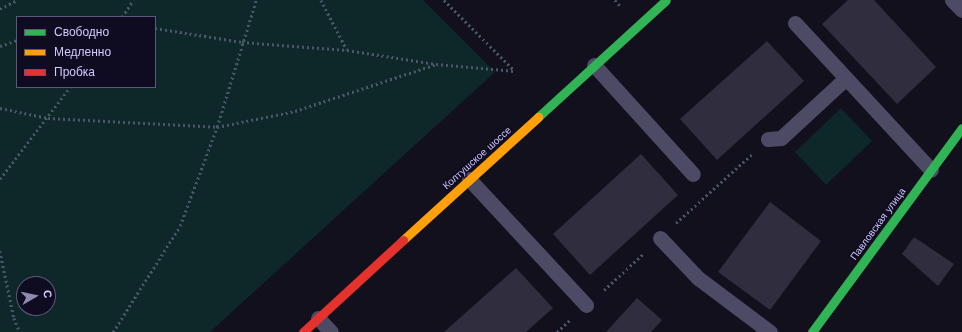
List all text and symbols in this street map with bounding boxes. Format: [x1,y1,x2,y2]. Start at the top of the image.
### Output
legend [16,16,156,88]
text: Свободно [54,25,109,39]
text: Медленно [54,45,111,59]
text: Пробка [54,65,95,79]
street label: Колтушское шоссе [440,124,514,192]
street label: Павловская улица [848,186,908,262]
north arrow [16,276,56,316]
text: С [40,289,54,299]

